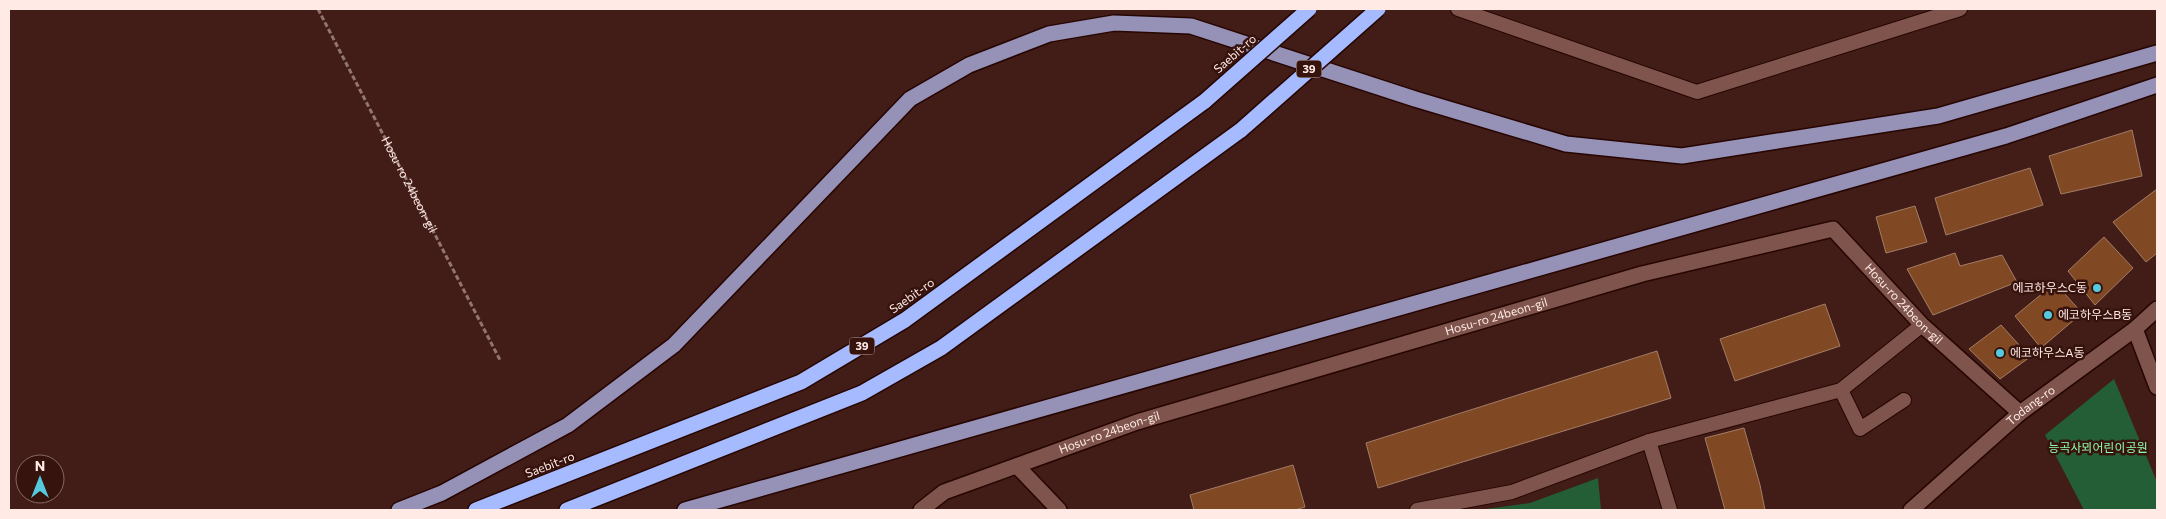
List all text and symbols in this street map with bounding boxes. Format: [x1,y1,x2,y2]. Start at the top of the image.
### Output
street label: Saebit-ro [1210,31,1258,75]
road number: 39 [1296,61,1322,78]
street label: Hosu-ro 24beon-gil [379,134,441,235]
street label: Hosu-ro 24beon-gil [1863,260,1946,346]
street label: Saebit-ro [886,275,937,316]
place label: 에코하우스C동 [2013,280,2087,294]
marker: 에코하우스C동 [2091,282,2103,294]
street label: Hosu-ro 24beon-gil [1443,294,1549,337]
place label: 에코하우스B동 [2058,307,2132,321]
marker: 에코하우스B동 [2042,309,2054,321]
road number: 39 [850,338,874,354]
place label: 에코하우스A동 [2010,345,2085,359]
marker: 에코하우스A동 [1994,347,2006,359]
street label: Todang-ro [2003,382,2057,428]
street label: Hosu-ro 24beon-gil [1057,408,1161,456]
park label: 능곡사뫼어린이공원 [2048,440,2148,454]
street label: Saebit-ro [523,448,576,480]
north arrow [15,454,65,504]
text: N [35,457,45,474]

